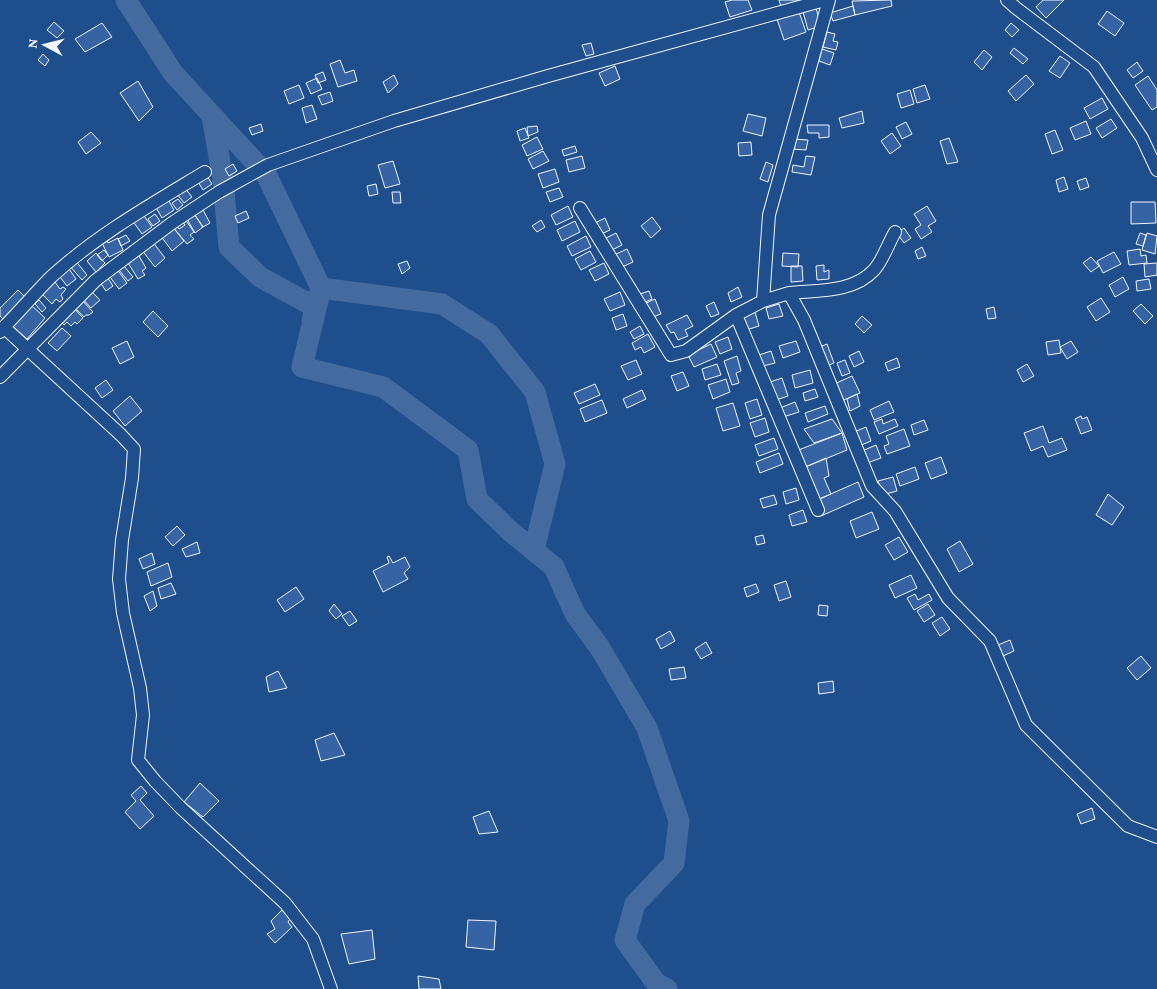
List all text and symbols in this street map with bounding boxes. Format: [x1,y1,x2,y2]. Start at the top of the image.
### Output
north arrow [20,20,70,70]
text: N [24,37,41,49]

